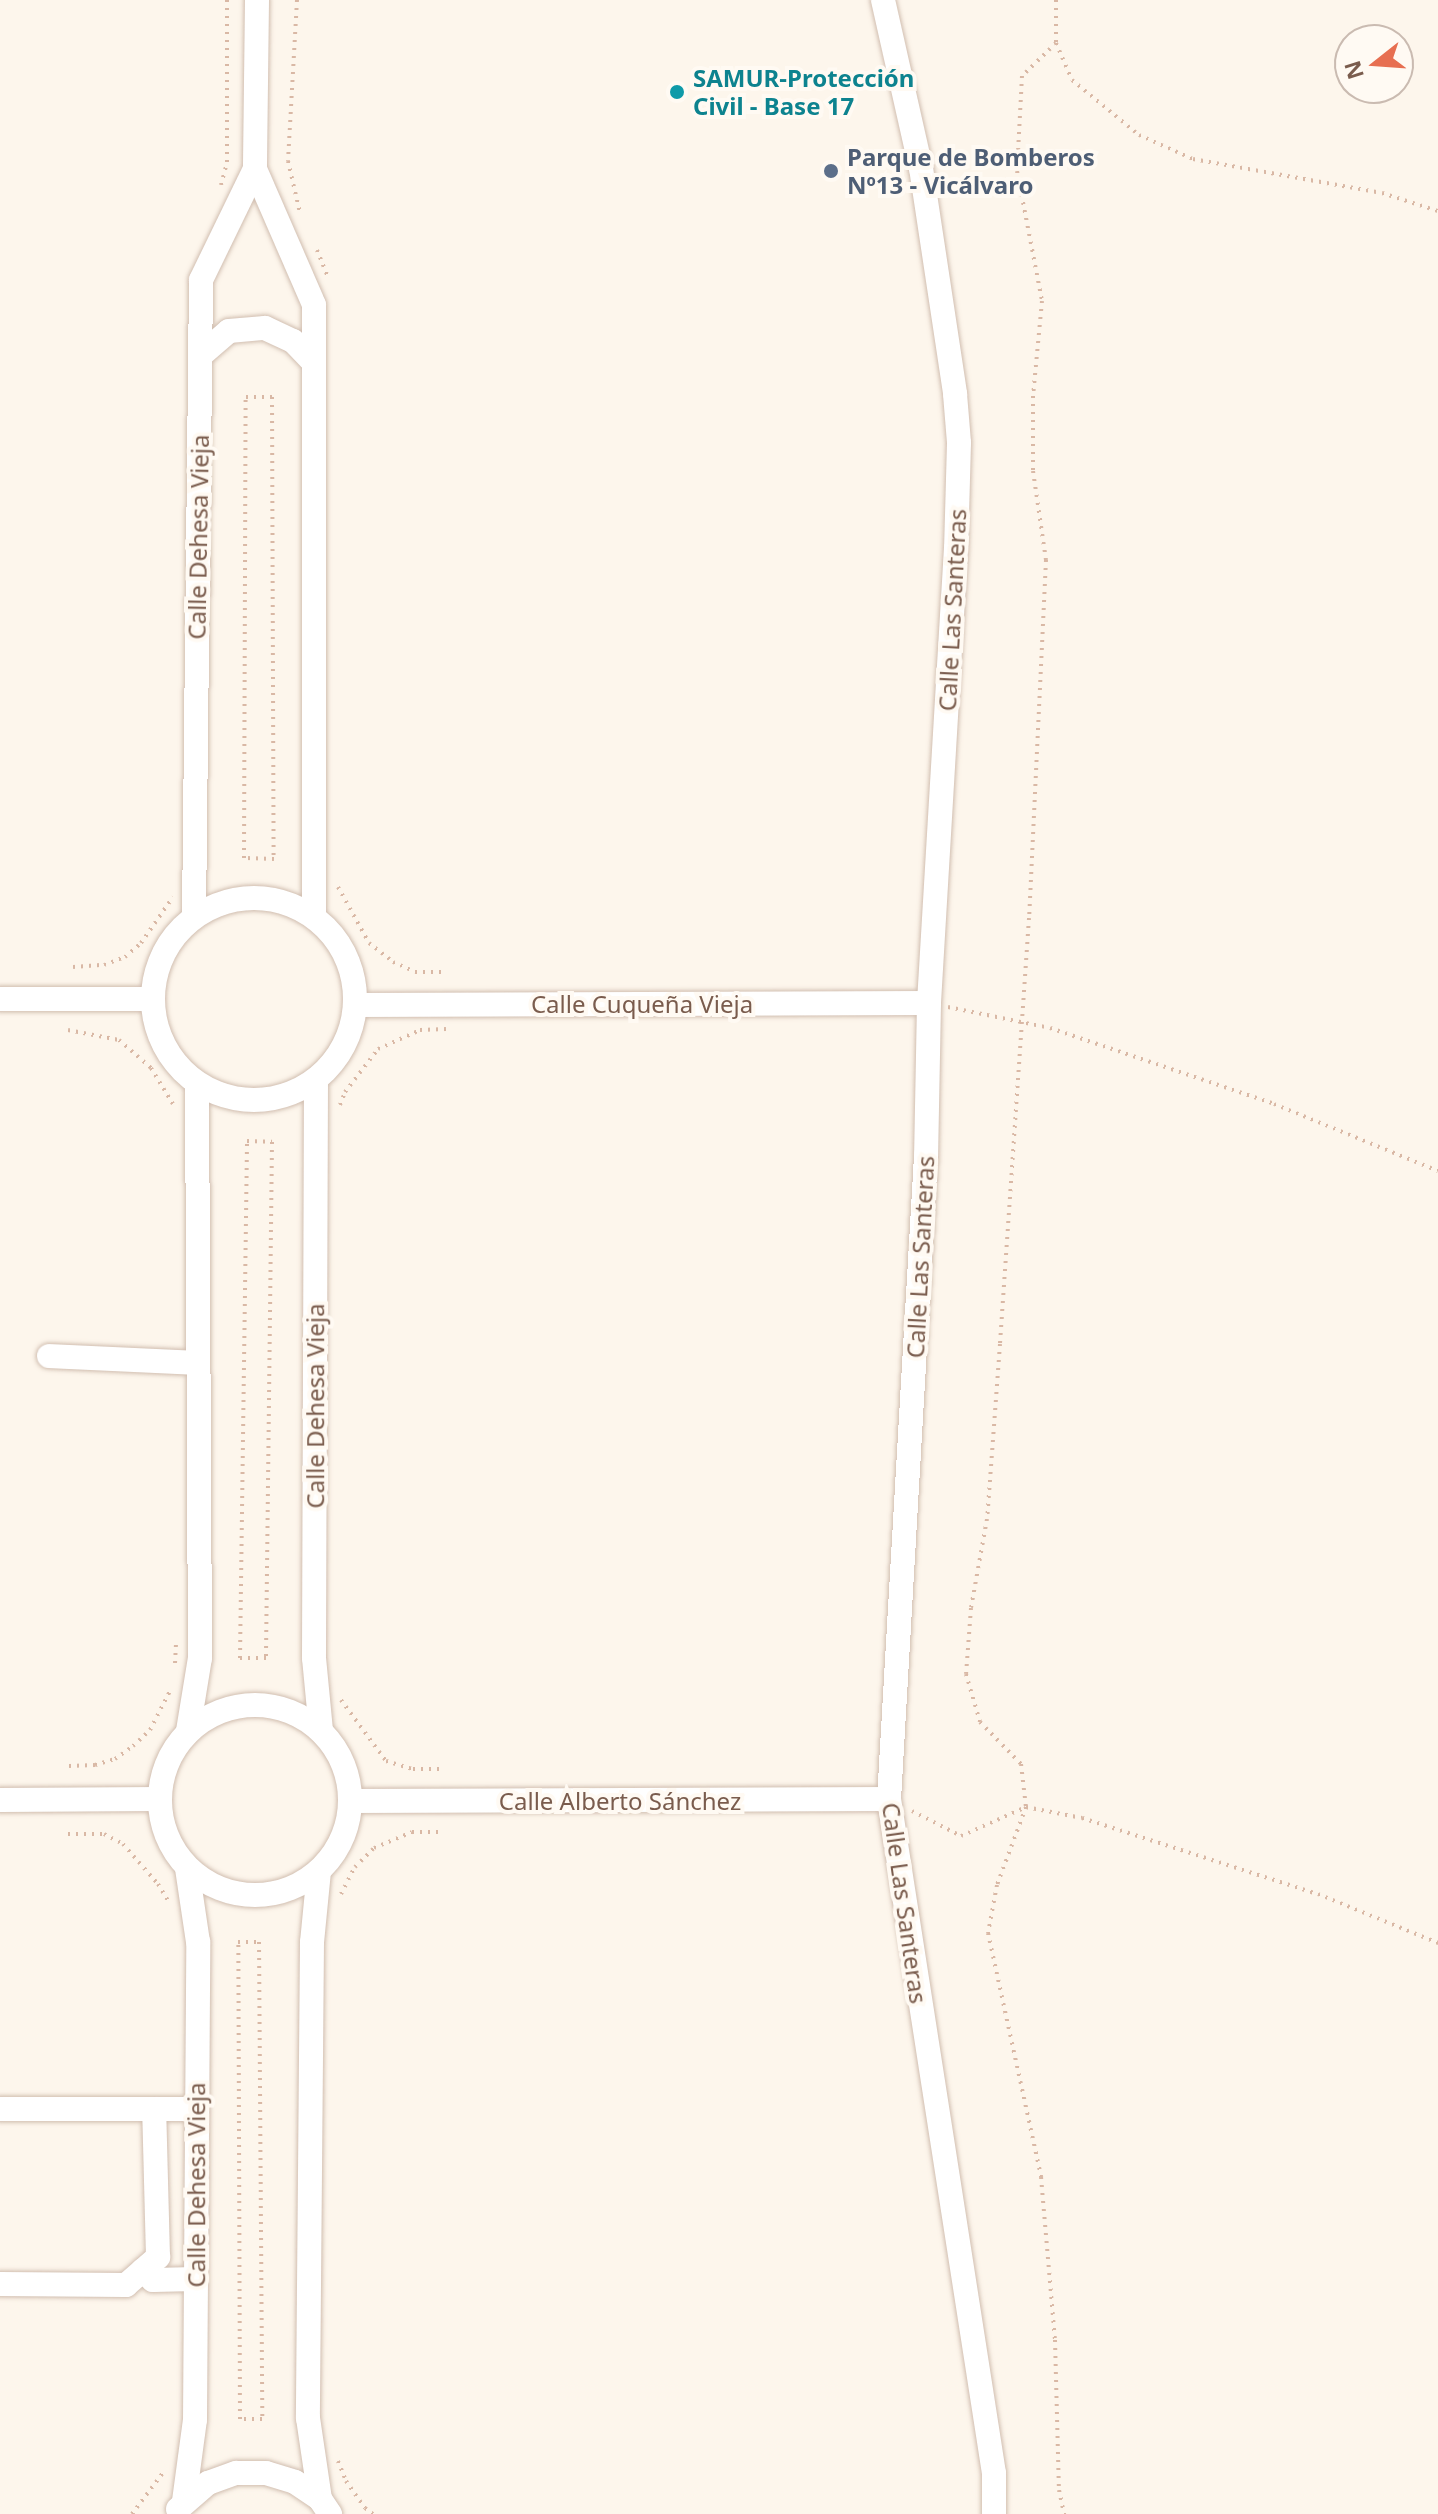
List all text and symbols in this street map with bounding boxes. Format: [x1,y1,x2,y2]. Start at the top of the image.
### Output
north arrow [1334,24,1414,104]
text: N [1336,57,1370,83]
place label: SAMUR-Protección Civil - Base 17 [693,64,914,120]
marker: SAMUR-Protección Civil - Base 17 [668,83,686,101]
place label: Parque de Bomberos Nº13 - Vicálvaro [847,143,1095,199]
marker: Parque de Bomberos Nº13 - Vicálvaro [822,162,840,180]
street label: Calle Dehesa Vieja [182,434,214,640]
street label: Calle Las Santeras [932,508,972,712]
street label: Calle Cuqueña Vieja [531,990,753,1018]
street label: Calle Las Santeras [900,1155,940,1359]
street label: Calle Dehesa Vieja [301,1303,329,1509]
street label: Calle Alberto Sánchez [499,1787,741,1815]
street label: Calle Las Santeras [877,1801,933,2005]
street label: Calle Dehesa Vieja [182,2082,210,2288]

